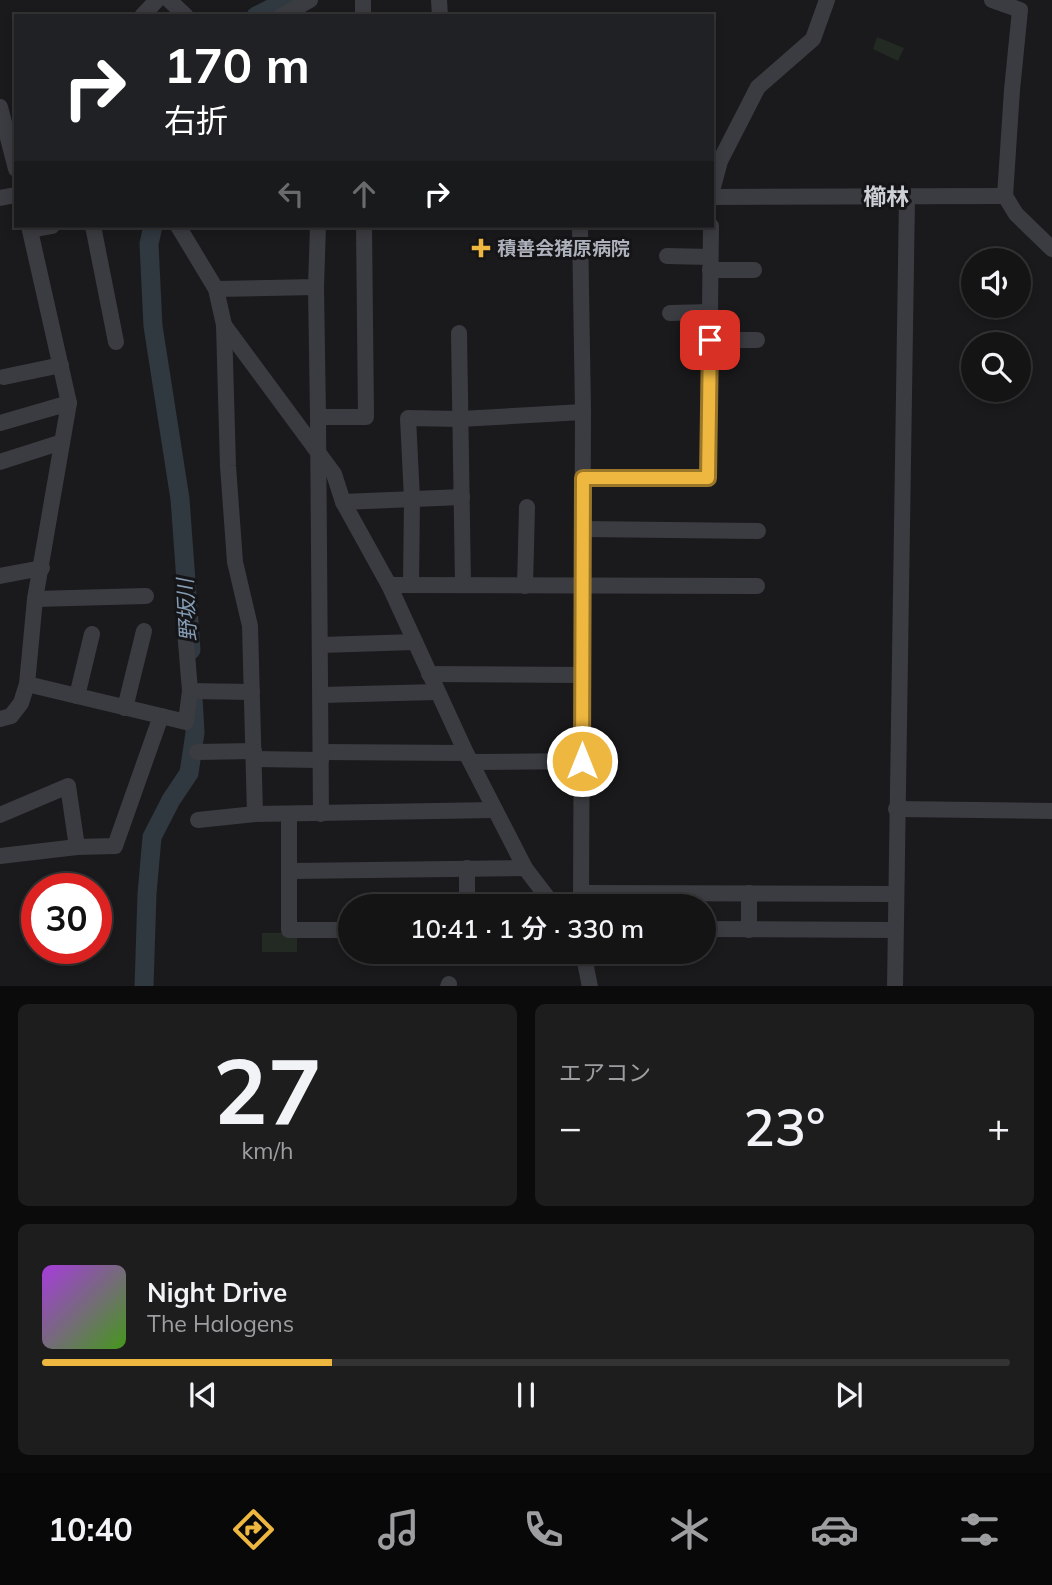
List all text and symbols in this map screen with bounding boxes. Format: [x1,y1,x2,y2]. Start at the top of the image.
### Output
text: 170 m [164,34,310,95]
icon: right [49,42,140,133]
text: 右折 [164,100,228,140]
icon: left [272,175,310,213]
icon: ahead [345,175,383,213]
icon: right [418,175,456,213]
district label: 櫛林 [863,182,909,211]
place label: 積善会猪原病院 [497,236,630,260]
marker: 積善会猪原病院 [471,238,491,258]
map controls [961,248,1031,402]
button: sound [961,248,1031,318]
pin [680,310,740,370]
icon: arrive [691,321,729,359]
button: search [961,332,1031,402]
water label: 野坂川 [171,576,201,642]
position arrow [545,724,619,798]
speed limit sign: 30 [21,873,112,964]
text: 10:41 · 1 分 · 330 m [410,912,644,945]
text: 27 [213,1033,322,1147]
text: エアコン [559,1058,651,1087]
text: 23° [744,1094,825,1159]
text: − [559,1103,582,1151]
text: + [987,1103,1010,1151]
text: km/h [241,1136,294,1165]
text: Night Drive [147,1276,287,1309]
text: The Halogens [147,1309,294,1338]
icon: previous [184,1376,222,1414]
icon: pause [507,1376,545,1414]
icon: next [830,1376,868,1414]
icon: directions [229,1505,278,1554]
icon: music [374,1505,423,1554]
icon: phone [519,1505,568,1554]
icon: climate [665,1505,714,1554]
icon: car [810,1505,859,1554]
icon: filters [955,1505,1004,1554]
text: 10:40 [48,1509,133,1549]

